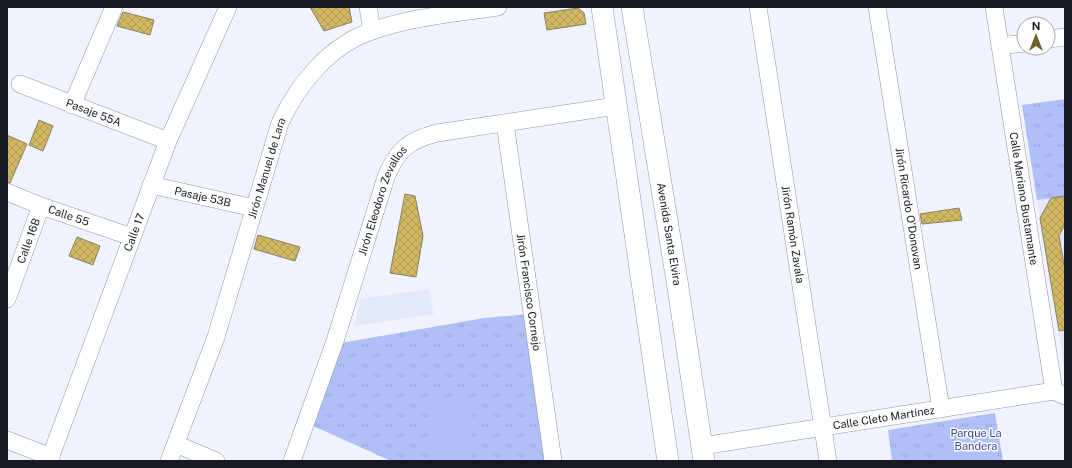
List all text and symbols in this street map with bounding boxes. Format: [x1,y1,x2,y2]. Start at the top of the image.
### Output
north arrow [1016,16,1056,56]
text: N [1032,20,1040,32]
street label: Pasaje 55A [64,96,123,129]
street label: Jirón Manuel de Lara [246,115,288,220]
street label: Calle Mariano Bustamante [1008,131,1040,266]
street label: Jirón Eleodoro Zevallos [356,143,409,257]
street label: Jirón Ricardo O'Donovan [893,147,925,270]
street label: Avenida Santa Elvira [655,182,684,286]
street label: Pasaje 53B [173,184,232,209]
street label: Jirón Ramón Zavala [780,185,806,284]
street label: Calle 55 [46,203,91,228]
street label: Calle 17 [121,211,147,253]
street label: Calle 16B [15,216,42,265]
street label: Jirón Francisco Cornejo [515,233,543,352]
street label: Calle Cleto Martínez [832,404,936,431]
park label: Parque La Bandera [950,427,1002,452]

